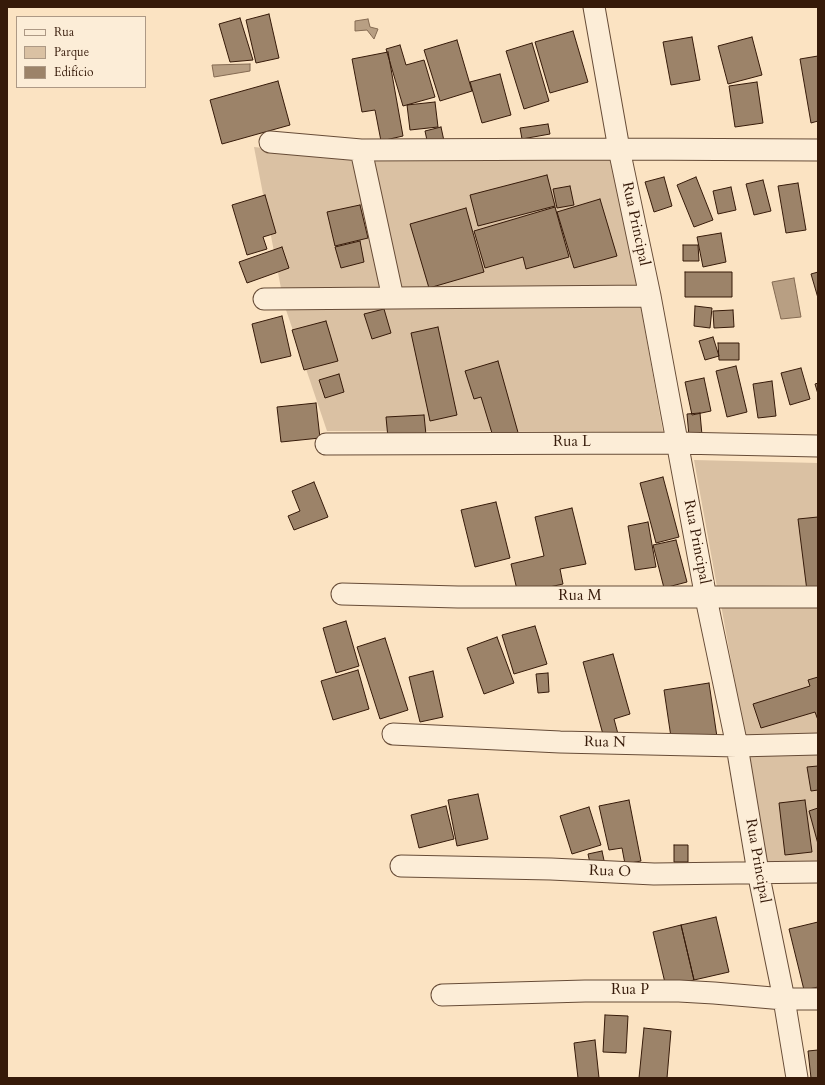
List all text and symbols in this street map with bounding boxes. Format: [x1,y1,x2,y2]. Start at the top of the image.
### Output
legend [16,16,146,88]
text: Rua [54,24,74,40]
text: Parque [54,44,89,60]
text: Edifício [54,64,94,80]
street label: Rua Principal [617,180,653,268]
street label: Rua L [553,434,591,452]
street label: Rua Principal [679,498,713,586]
street label: Rua M [558,588,602,606]
street label: Rua N [584,734,626,752]
street label: Rua Principal [741,817,773,905]
street label: Rua O [589,862,631,882]
street label: Rua P [611,982,649,1000]

